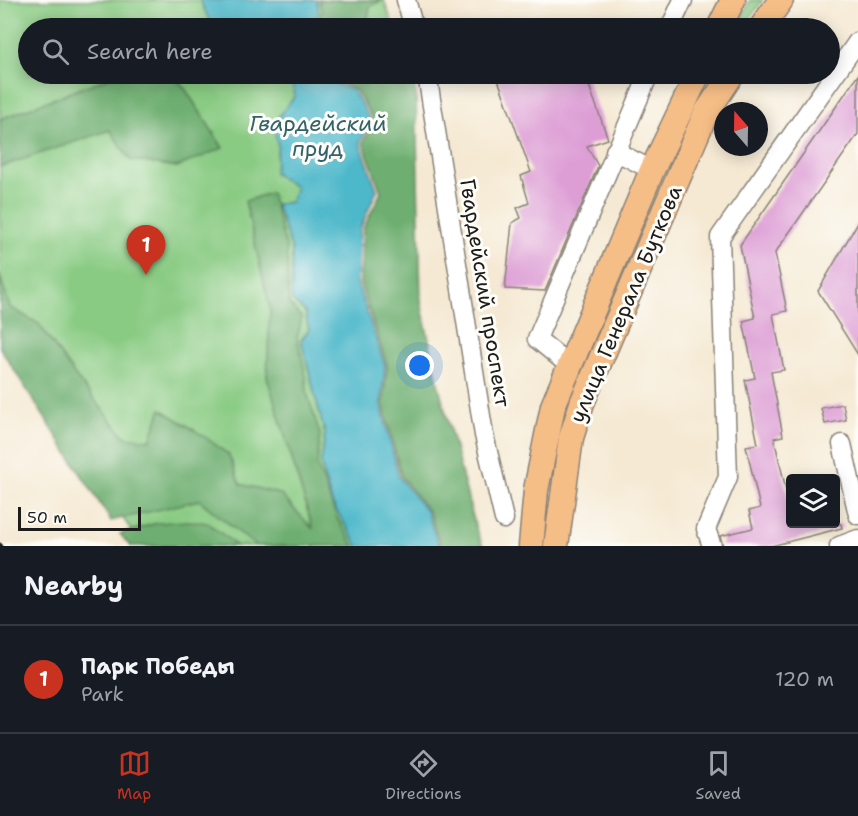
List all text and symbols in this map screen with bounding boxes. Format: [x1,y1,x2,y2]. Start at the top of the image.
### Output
search box [18,18,840,84]
icon: search [39,35,72,68]
text: Search here [87,37,213,66]
north arrow [714,102,768,156]
water label: Гвардейский пруд [249,109,387,163]
street label: Гвардейский проспект [453,177,517,409]
street label: улица Генерала Буткова [563,181,689,427]
pin: 1 [126,226,166,275]
your location [405,351,434,380]
map controls [786,474,840,528]
button: layers [786,474,840,528]
scale bar [18,504,141,532]
text: 50 m [27,507,67,528]
text: Nearby [24,568,123,603]
text: Парк Победы [81,652,235,681]
text: 1 [39,666,48,692]
text: 120 m [775,666,834,692]
text: Park [81,681,124,707]
tab: Map [117,747,151,804]
tab: Directions [385,747,462,804]
tab: Saved [696,747,741,804]

